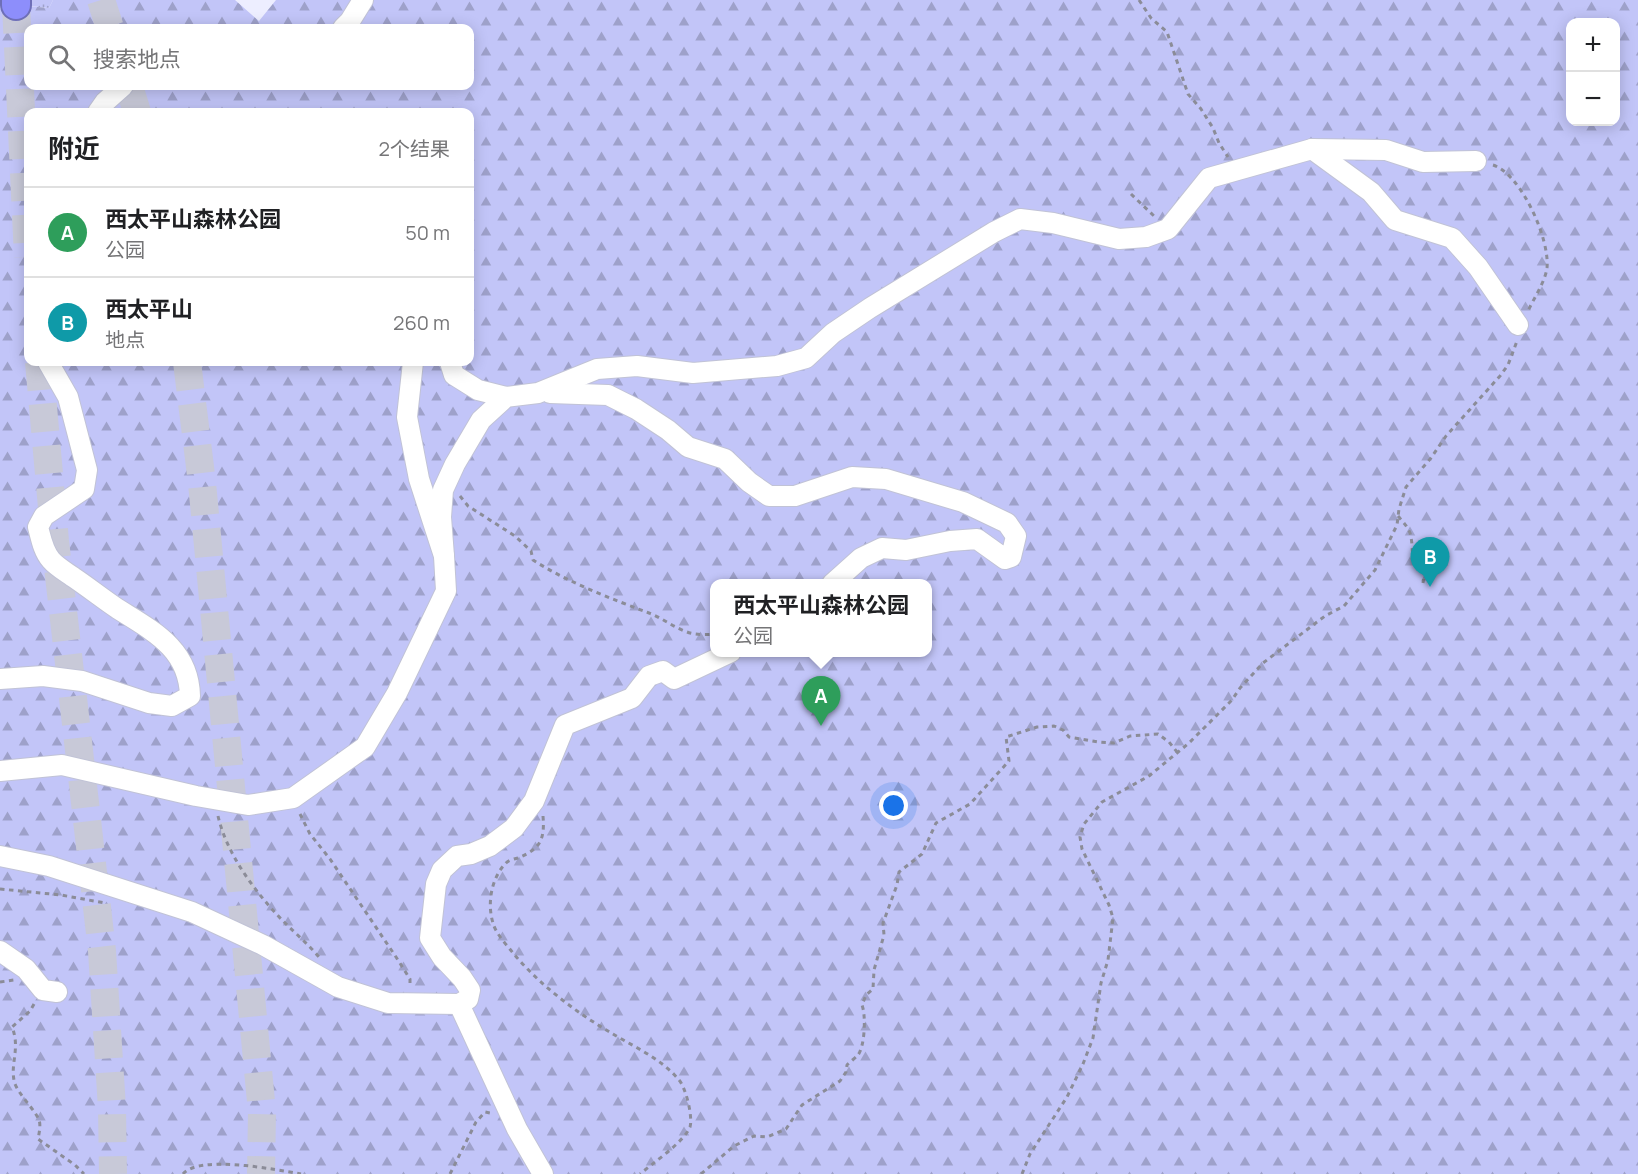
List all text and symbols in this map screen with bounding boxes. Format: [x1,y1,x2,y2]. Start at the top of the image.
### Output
map controls [1566,18,1620,126]
button: + [1566,18,1620,72]
search box [24,24,474,90]
icon: search [45,41,78,74]
text: 搜索地点 [93,44,181,74]
button: − [1566,72,1620,126]
text: 附近 [48,130,100,166]
text: 2个结果 [379,135,450,162]
text: 西太平山森林公园 [105,204,281,234]
text: A [61,219,74,246]
text: 50 m [405,219,450,246]
text: 公园 [105,236,145,263]
text: 西太平山 [105,294,193,324]
text: B [61,309,74,336]
text: 260 m [393,309,450,336]
text: 地点 [105,326,145,353]
pin: B [1410,538,1450,587]
popup [710,579,932,657]
text: 西太平山森林公园 [733,590,909,620]
text: 公园 [733,622,773,649]
pin: A [802,676,840,726]
your location [879,791,908,820]

